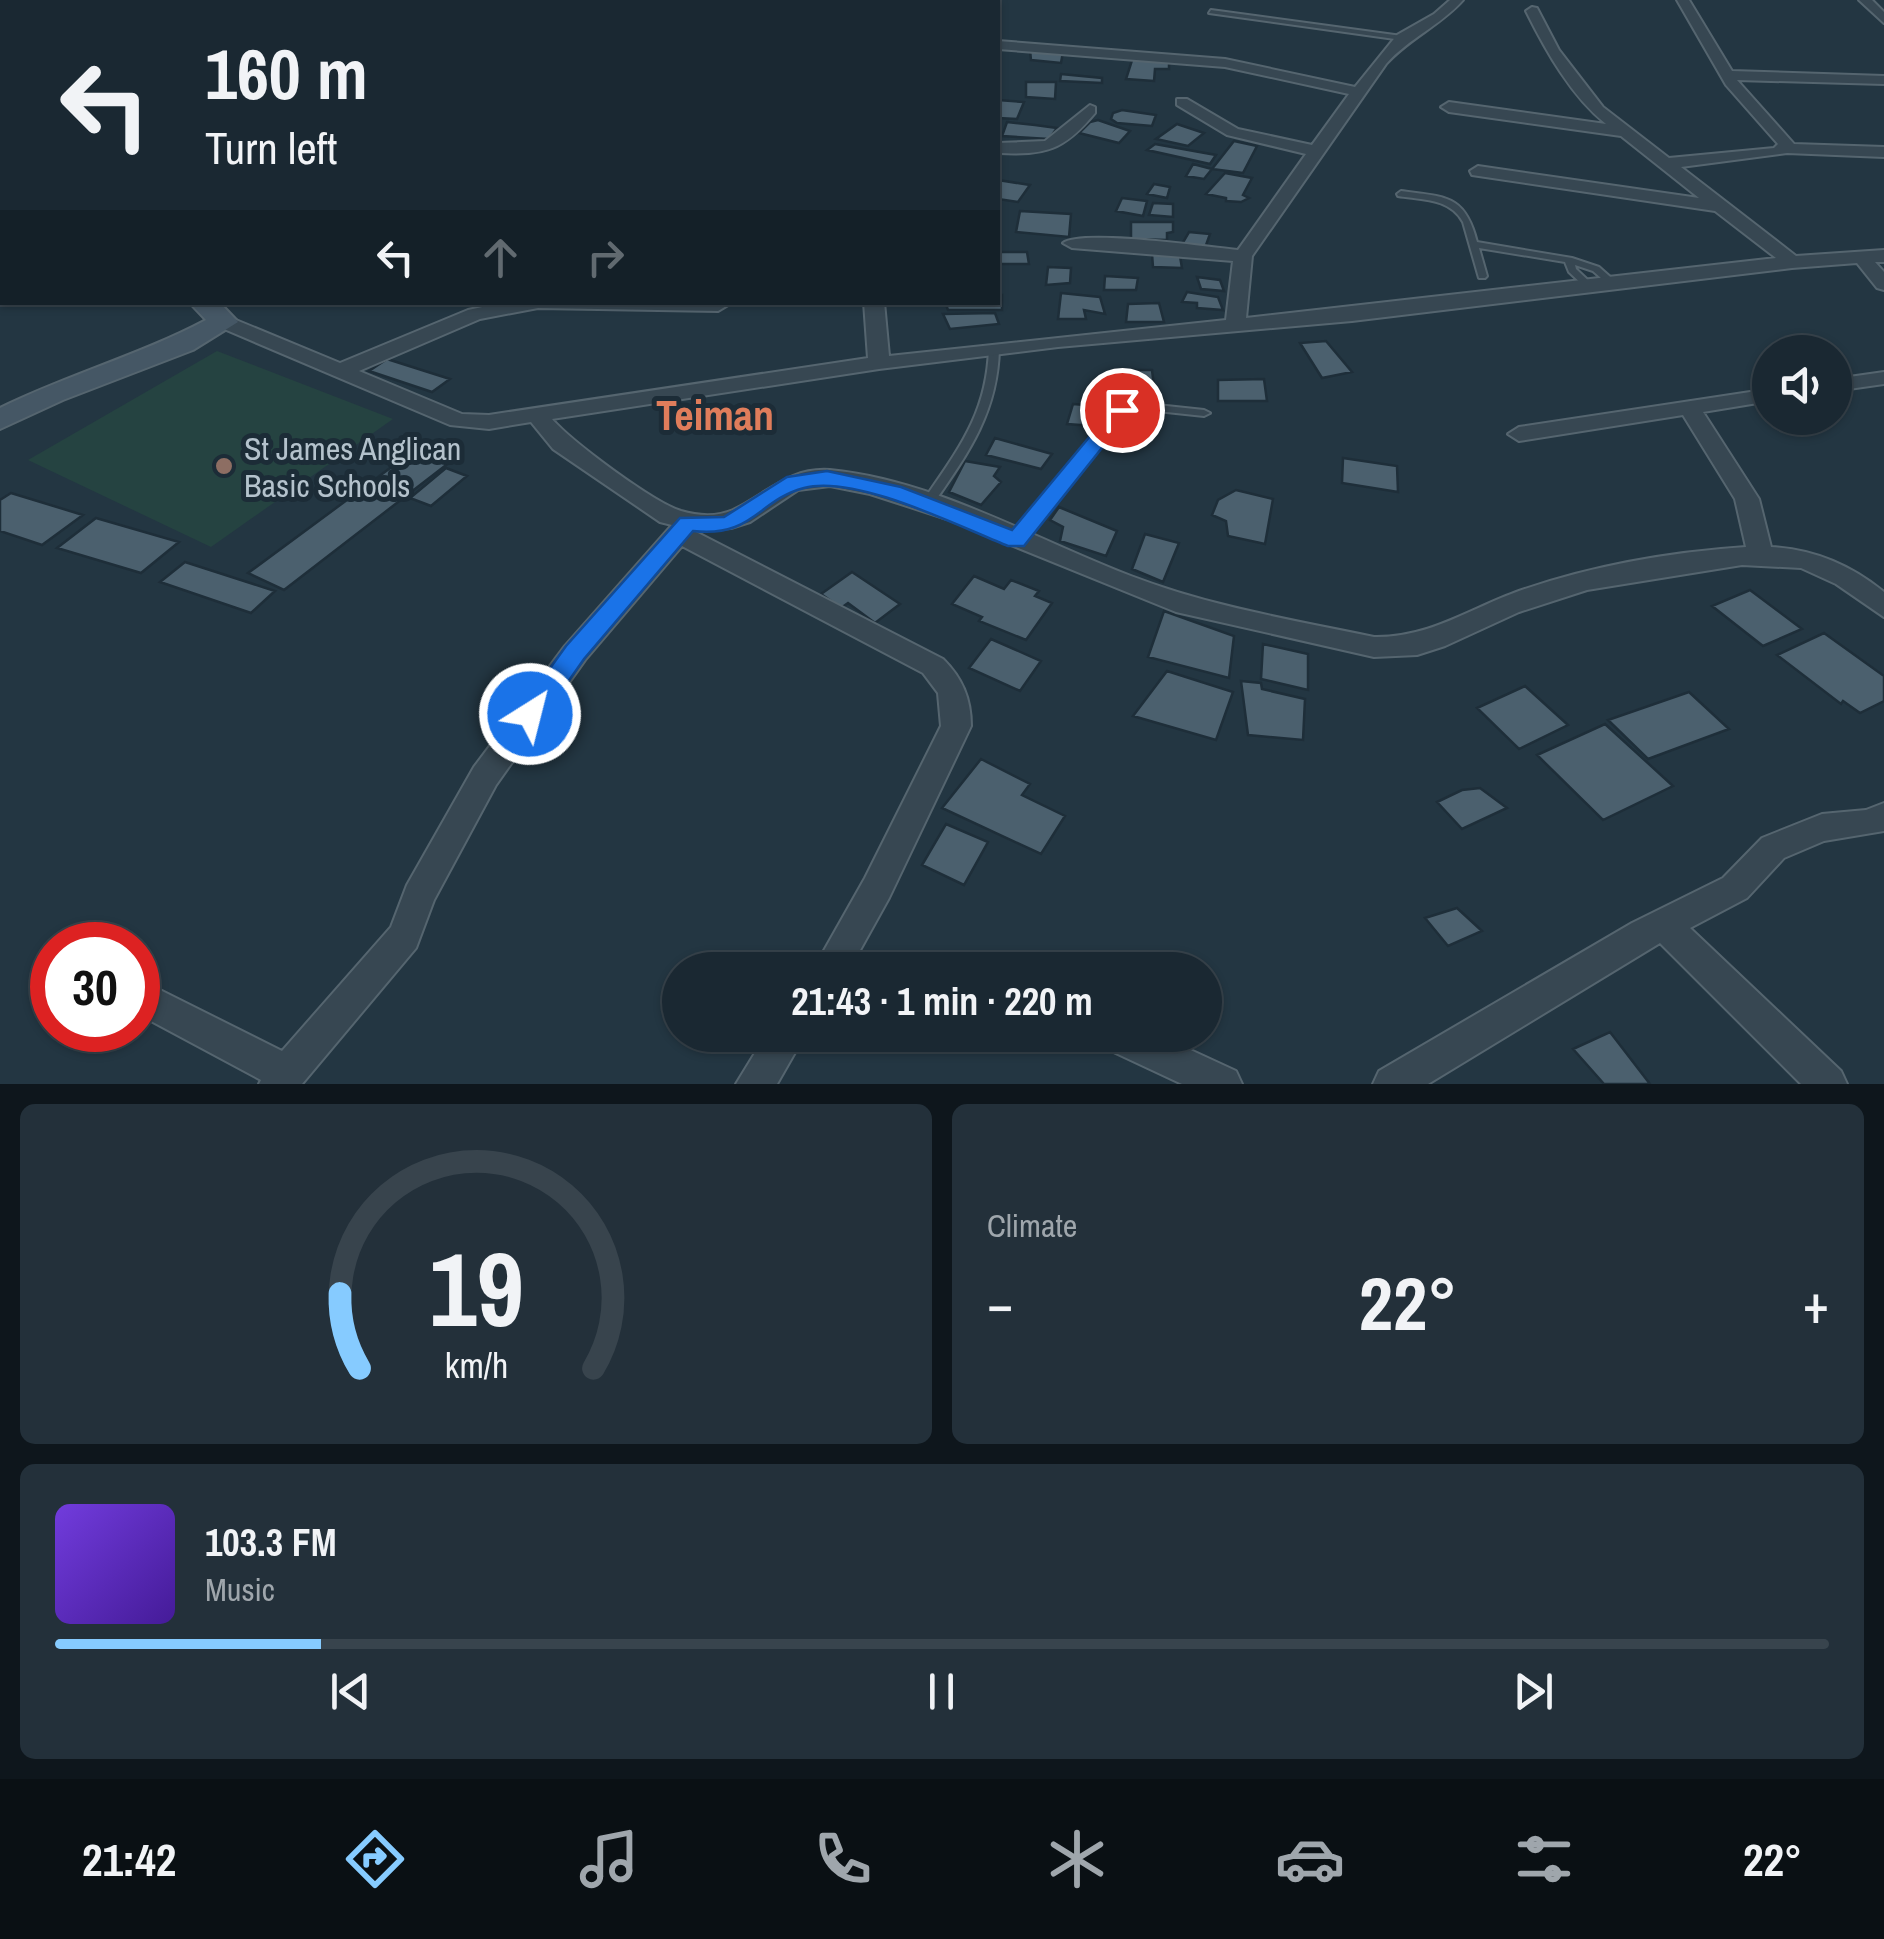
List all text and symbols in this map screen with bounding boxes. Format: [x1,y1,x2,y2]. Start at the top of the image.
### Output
text: 160 m [205,27,368,121]
icon: left [40,40,170,170]
text: Turn left [205,117,337,178]
icon: left [368,230,423,285]
icon: ahead [473,230,528,285]
icon: right [578,230,633,285]
map controls [1752,335,1852,435]
button: sound [1752,335,1852,435]
pin [1080,368,1165,453]
icon: arrive [1095,383,1150,438]
district label: Teiman [656,387,774,443]
place label: St James Anglican Basic Schools [244,427,461,507]
marker: St James Anglican Basic Schools [213,455,235,477]
position arrow [478,662,582,766]
speed limit sign: 30 [30,922,160,1052]
text: 21:43 · 1 min · 220 m [791,976,1093,1027]
text: Climate [987,1204,1077,1247]
text: 19 [429,1218,523,1358]
text: 22° [1359,1252,1457,1353]
text: − [987,1266,1013,1340]
text: + [1803,1266,1829,1340]
text: km/h [444,1341,508,1389]
text: 103.3 FM [205,1517,337,1568]
text: Music [205,1568,275,1611]
icon: previous [323,1664,378,1719]
icon: pause [914,1664,969,1719]
icon: next [1506,1664,1561,1719]
icon: directions [340,1824,410,1894]
icon: music [574,1824,644,1894]
icon: phone [808,1824,878,1894]
icon: climate [1042,1824,1112,1894]
icon: car [1275,1824,1345,1894]
icon: filters [1509,1824,1579,1894]
text: 21:42 [82,1829,176,1890]
text: 22° [1743,1829,1802,1890]

